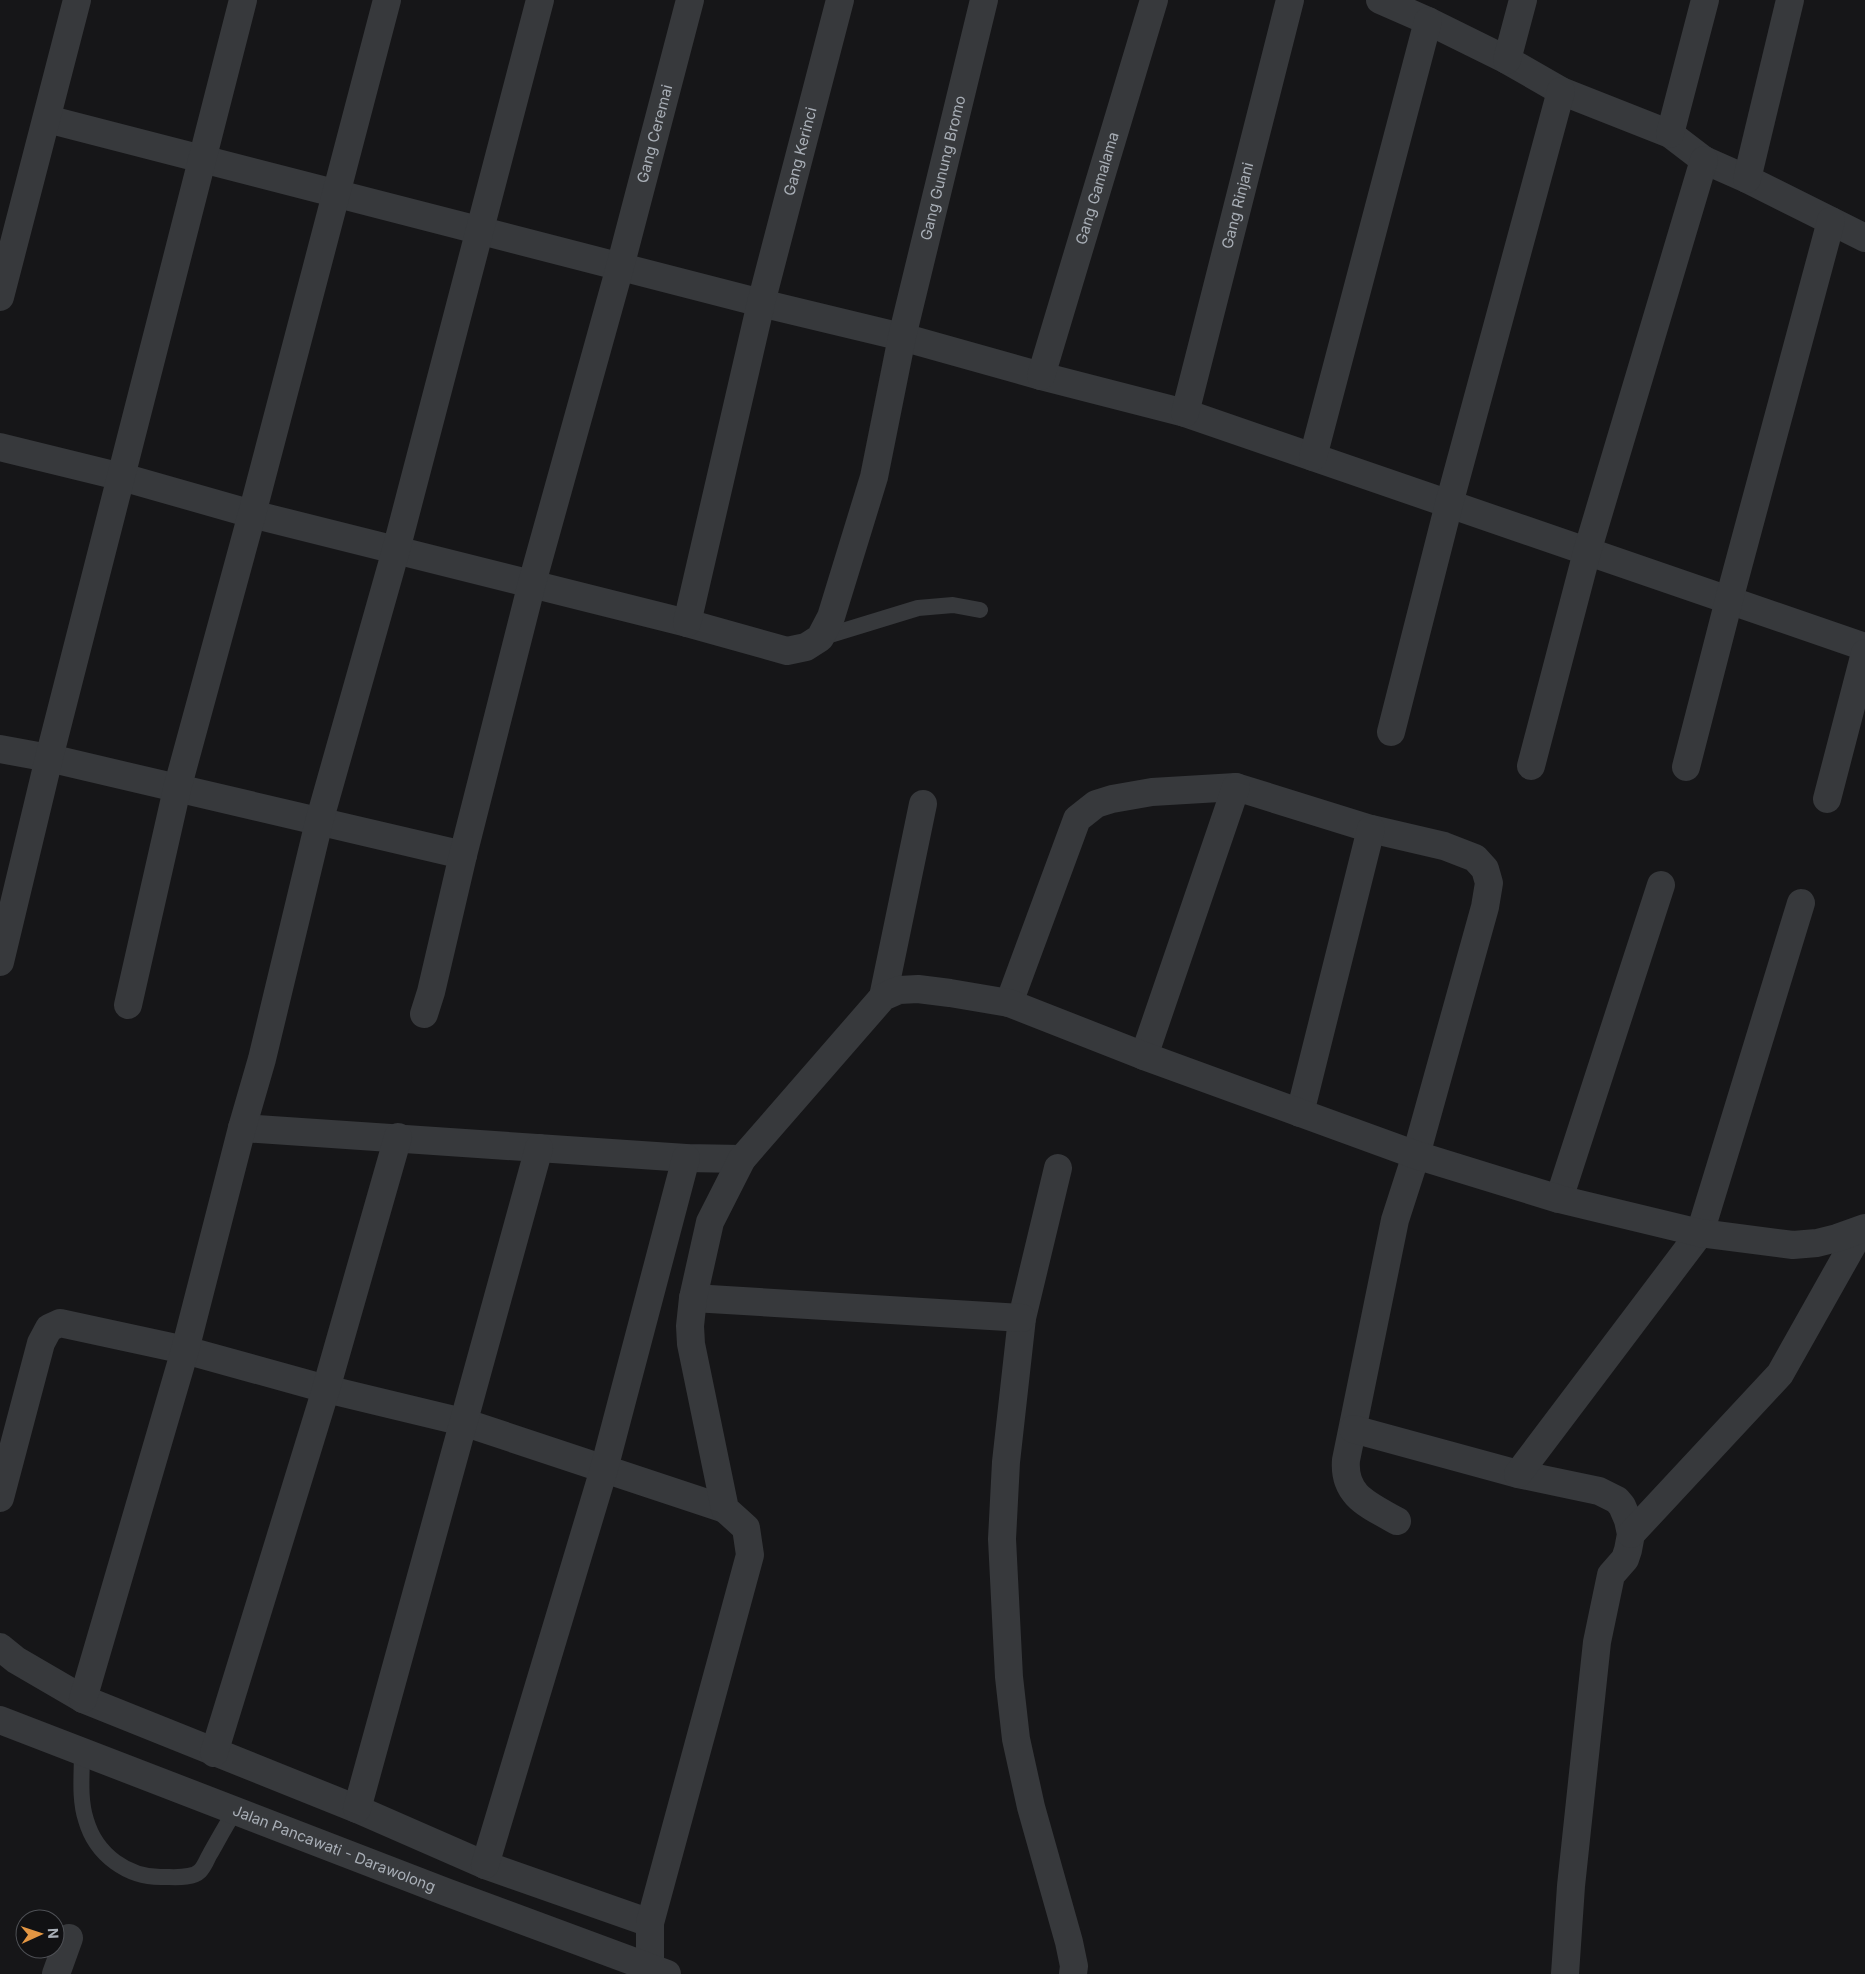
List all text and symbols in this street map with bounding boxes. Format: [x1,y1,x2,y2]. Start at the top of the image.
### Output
street label: Gang Ceremai [632,83,676,185]
street label: Gang Gunung Bromo [916,94,969,242]
street label: Gang Kerinci [779,105,821,198]
street label: Gang Gamalama [1071,129,1123,247]
street label: Gang Rinjani [1217,160,1257,251]
street label: Jalan Pancawati - Darawolong [230,1801,438,1896]
north arrow [15,1909,65,1959]
text: N [45,1928,62,1939]

